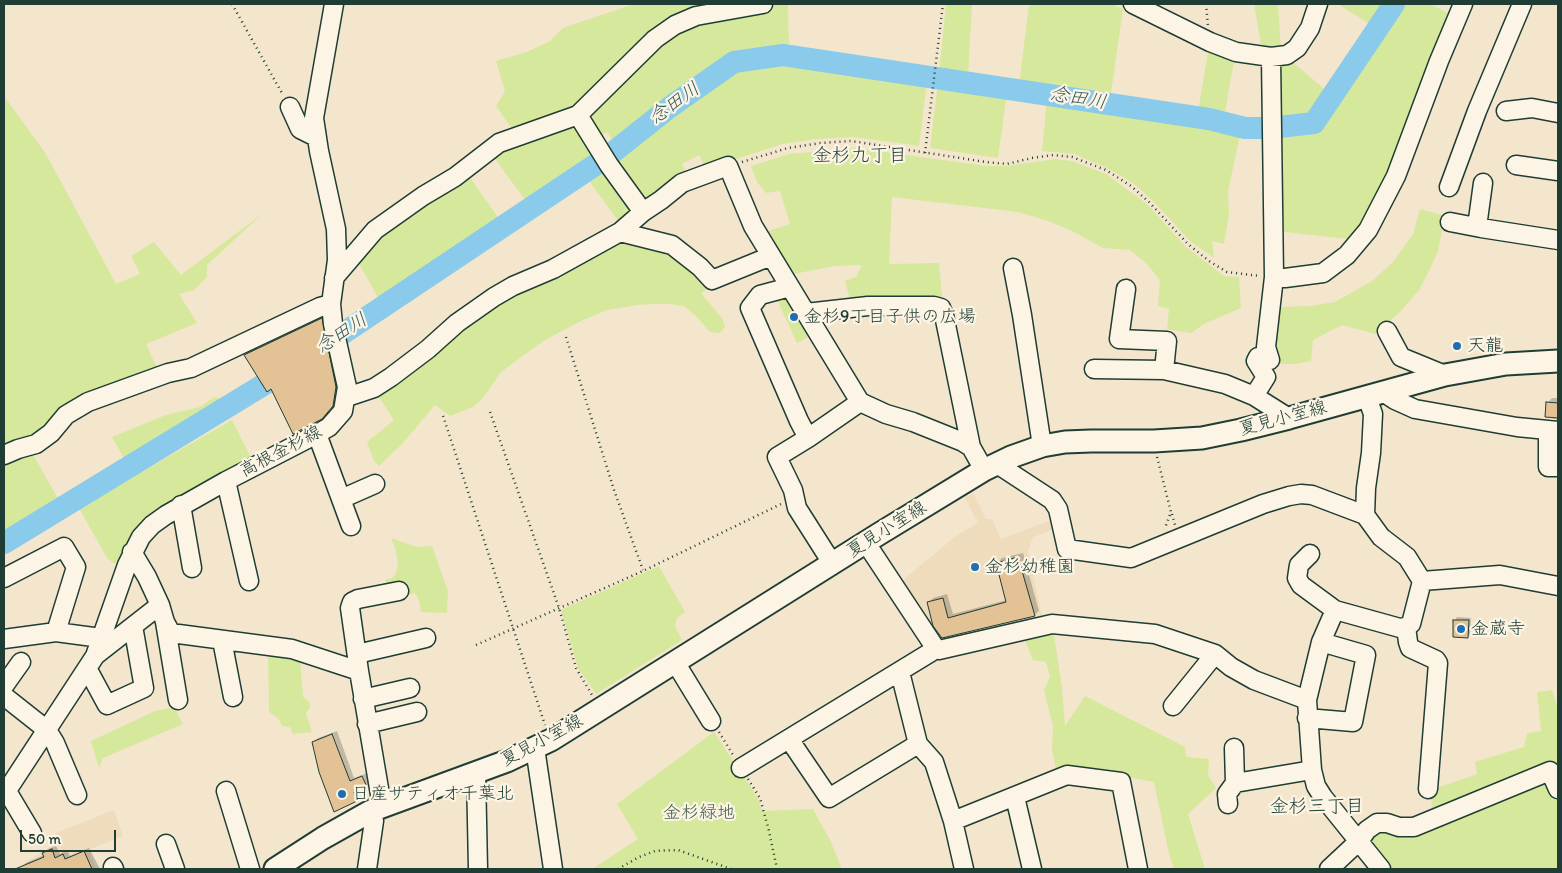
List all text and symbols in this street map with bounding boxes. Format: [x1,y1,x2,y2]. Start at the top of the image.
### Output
water label: 念田川 [645,78,705,130]
water label: 念田川 [1048,83,1108,115]
district label: 金杉九丁目 [813,145,907,167]
place label: 金杉9丁目子供の広場 [804,306,975,328]
water label: 念田川 [312,309,372,359]
marker: 金杉9丁目子供の広場 [788,311,800,323]
place label: 天龍 [1467,335,1503,357]
marker: 天龍 [1451,340,1463,352]
street label: 夏見小室線 [1237,397,1329,441]
street label: 高根金杉線 [236,421,326,483]
street label: 夏見小室線 [843,497,931,563]
place label: 金杉幼稚園 [985,556,1075,578]
marker: 金杉幼稚園 [969,561,981,573]
place label: 金蔵寺 [1471,618,1525,640]
marker: 金蔵寺 [1455,623,1467,635]
street label: 夏見小室線 [497,710,587,772]
place label: 日産サティオ千葉北 [352,783,514,805]
marker: 日産サティオ千葉北 [336,788,348,800]
district label: 金杉三丁目 [1270,796,1364,818]
park label: 金杉緑地 [663,802,735,824]
scale bar [22,820,119,852]
text: 50 m [28,830,61,848]

